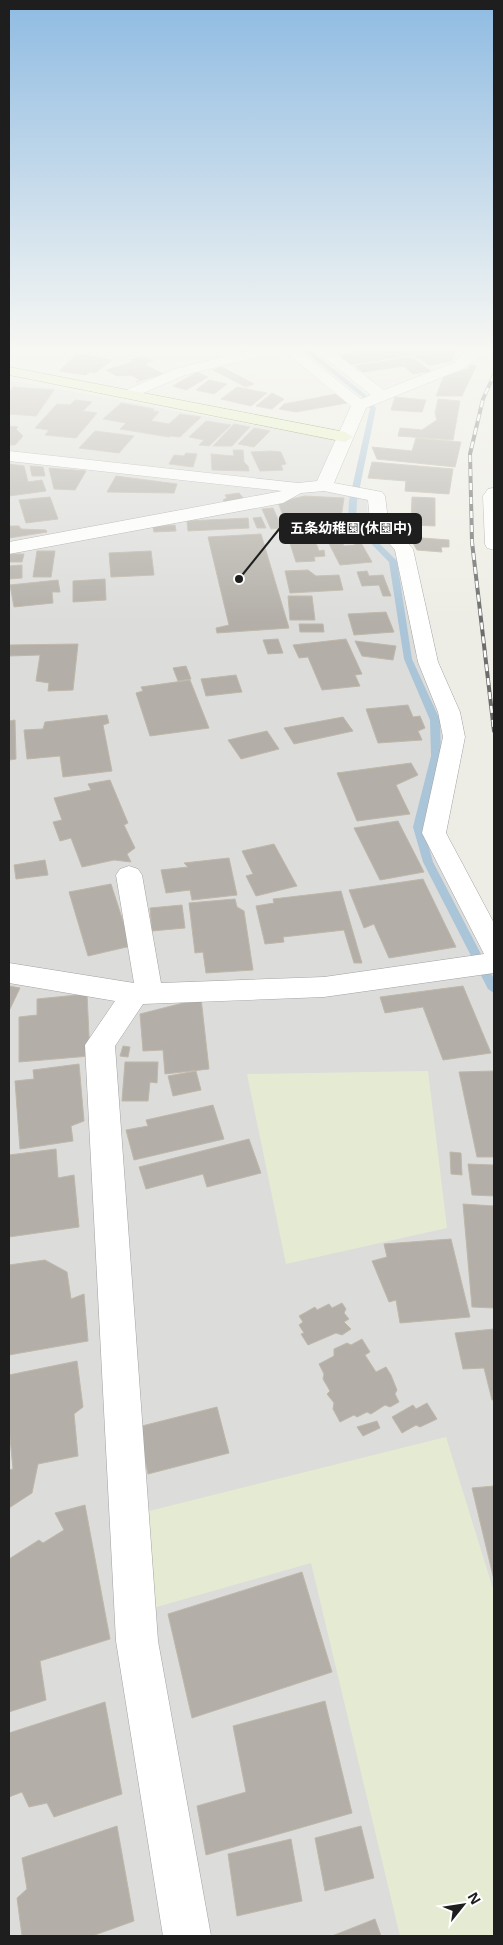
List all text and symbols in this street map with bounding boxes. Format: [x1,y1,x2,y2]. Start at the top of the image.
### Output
callout: 五条幼稚園(休園中) [280,514,421,543]
text: 五条幼稚園(休園中) [290,518,412,537]
north arrow [438,1880,488,1930]
text: N [464,1889,486,1908]

